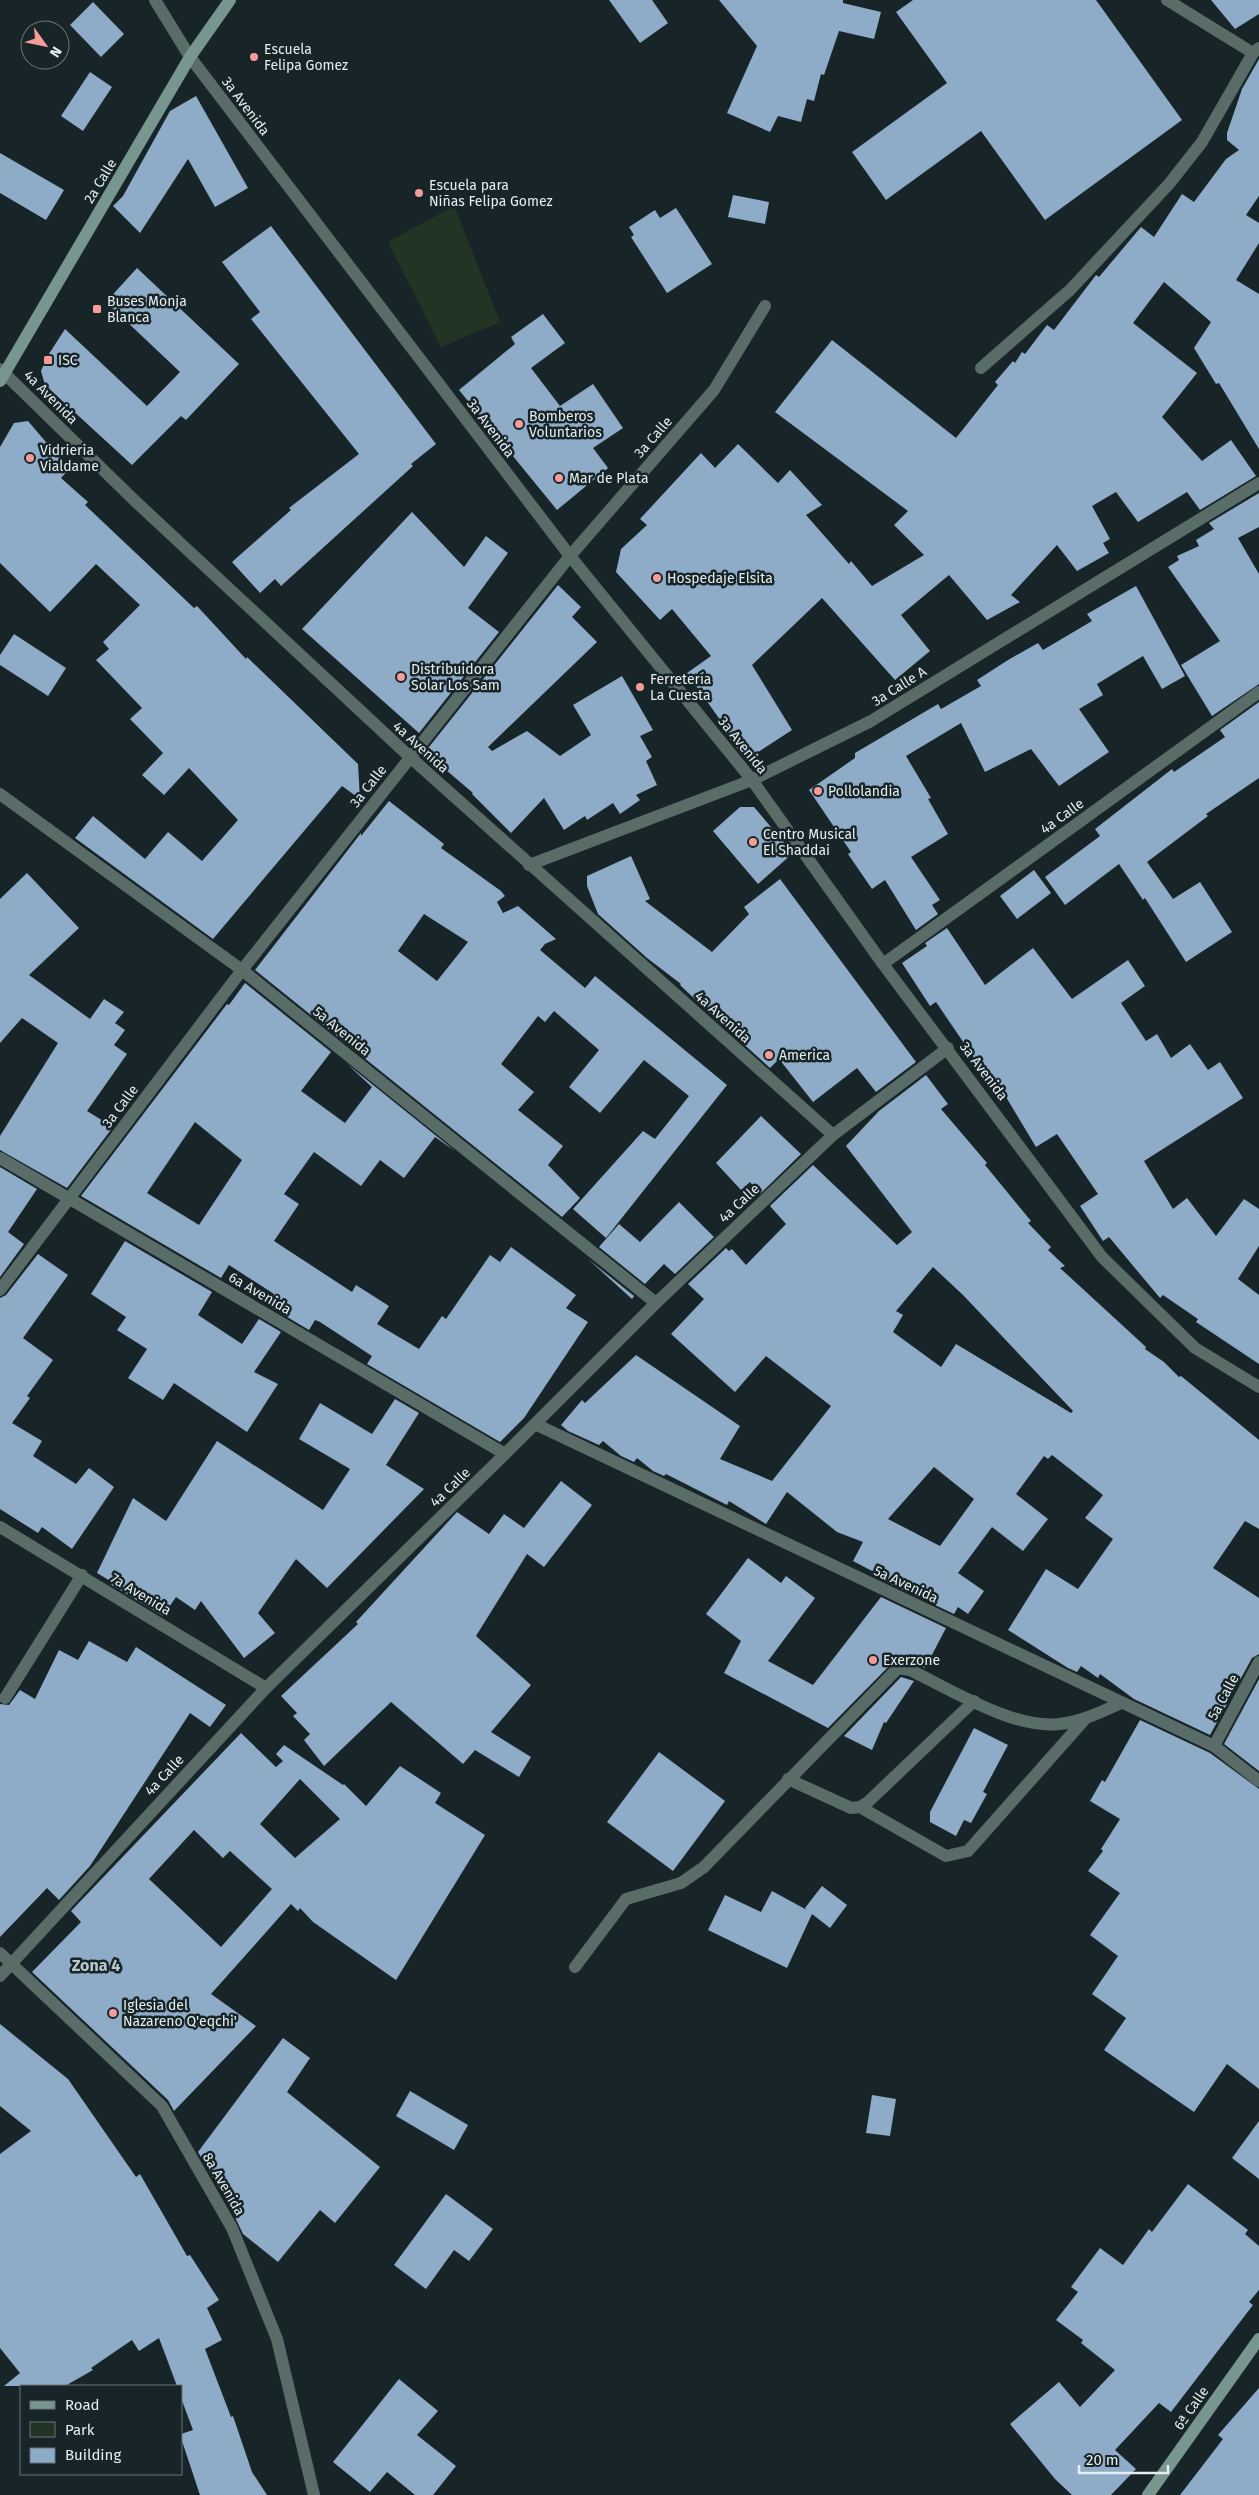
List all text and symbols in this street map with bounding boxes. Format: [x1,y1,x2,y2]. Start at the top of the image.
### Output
north arrow [20,20,70,70]
place label: Escuela Felipa Gomez [264,41,348,74]
text: N [46,43,65,60]
marker: Escuela Felipa Gomez [248,51,260,63]
street label: 3a Avenida [218,74,273,139]
street label: 2a Calle [81,156,120,207]
place label: Escuela para Niñas Felipa Gomez [429,177,553,210]
marker: Escuela para Niñas Felipa Gomez [413,187,425,199]
place label: Buses Monja Blanca [107,293,187,326]
marker: Buses Monja Blanca [91,303,103,315]
place label: ISC [58,352,78,369]
marker: ISC [42,354,54,366]
street label: 4a Avenida [20,367,81,428]
street label: 3a Avenida [463,396,518,461]
place label: Bomberos Voluntarios [529,408,602,441]
street label: 3a Calle [631,413,676,461]
marker: Bomberos Voluntarios [513,418,525,430]
place label: Vidrieria Vialdame [40,442,99,475]
marker: Vidrieria Vialdame [24,452,36,464]
place label: Mar de Plata [569,470,649,487]
marker: Mar de Plata [553,472,565,484]
place label: Hospedaje Elsita [667,570,773,587]
marker: Hospedaje Elsita [651,572,663,584]
place label: Distribuidora Solar Los Sam [411,661,500,694]
street label: 3a Calle A [869,663,930,710]
marker: Distribuidora Solar Los Sam [395,671,407,683]
place label: Ferretería La Cuesta [650,671,711,704]
marker: Ferretería La Cuesta [634,681,646,693]
street label: 3a Avenida [714,713,771,777]
street label: 4a Avenida [389,718,452,777]
street label: 3a Calle [347,762,390,811]
place label: Pollolandia [828,783,900,800]
marker: Pollolandia [812,785,824,797]
street label: 4a Calle [1037,795,1087,838]
place label: Centro Musical El Shaddai [763,826,856,859]
marker: Centro Musical El Shaddai [747,836,759,848]
street label: 4a Avenida [691,988,754,1047]
street label: 5a Avenida [310,1003,374,1060]
street label: 3a Avenida [956,1039,1011,1104]
place label: America [779,1047,830,1064]
marker: America [763,1049,775,1061]
street label: 3a Calle [99,1082,142,1131]
street label: 4a Calle [715,1180,763,1227]
street label: 6a Avenida [225,1269,294,1318]
street label: 4a Calle [427,1464,474,1511]
street label: 5a Avenida [871,1562,941,1607]
street label: 7a Avenida [107,1570,174,1619]
place label: Exerzone [883,1652,940,1669]
marker: Exerzone [867,1654,879,1666]
street label: 5a Calle [1204,1671,1243,1723]
street label: 4a Calle [141,1751,188,1799]
district label: Zona 4 [72,1956,120,1975]
place label: Iglesia del Nazareno Q'eqchi' [123,1997,237,2030]
marker: Iglesia del Nazareno Q'eqchi' [107,2007,119,2019]
street label: 8a Avenida [199,2150,248,2219]
street label: 6ª Calle [1170,2383,1212,2433]
legend [20,2385,182,2475]
text: Road [65,2396,100,2414]
text: Park [65,2421,95,2439]
scale bar [1079,2442,1168,2474]
text: Building [65,2446,121,2464]
text: 20 m [1086,2451,1119,2469]

